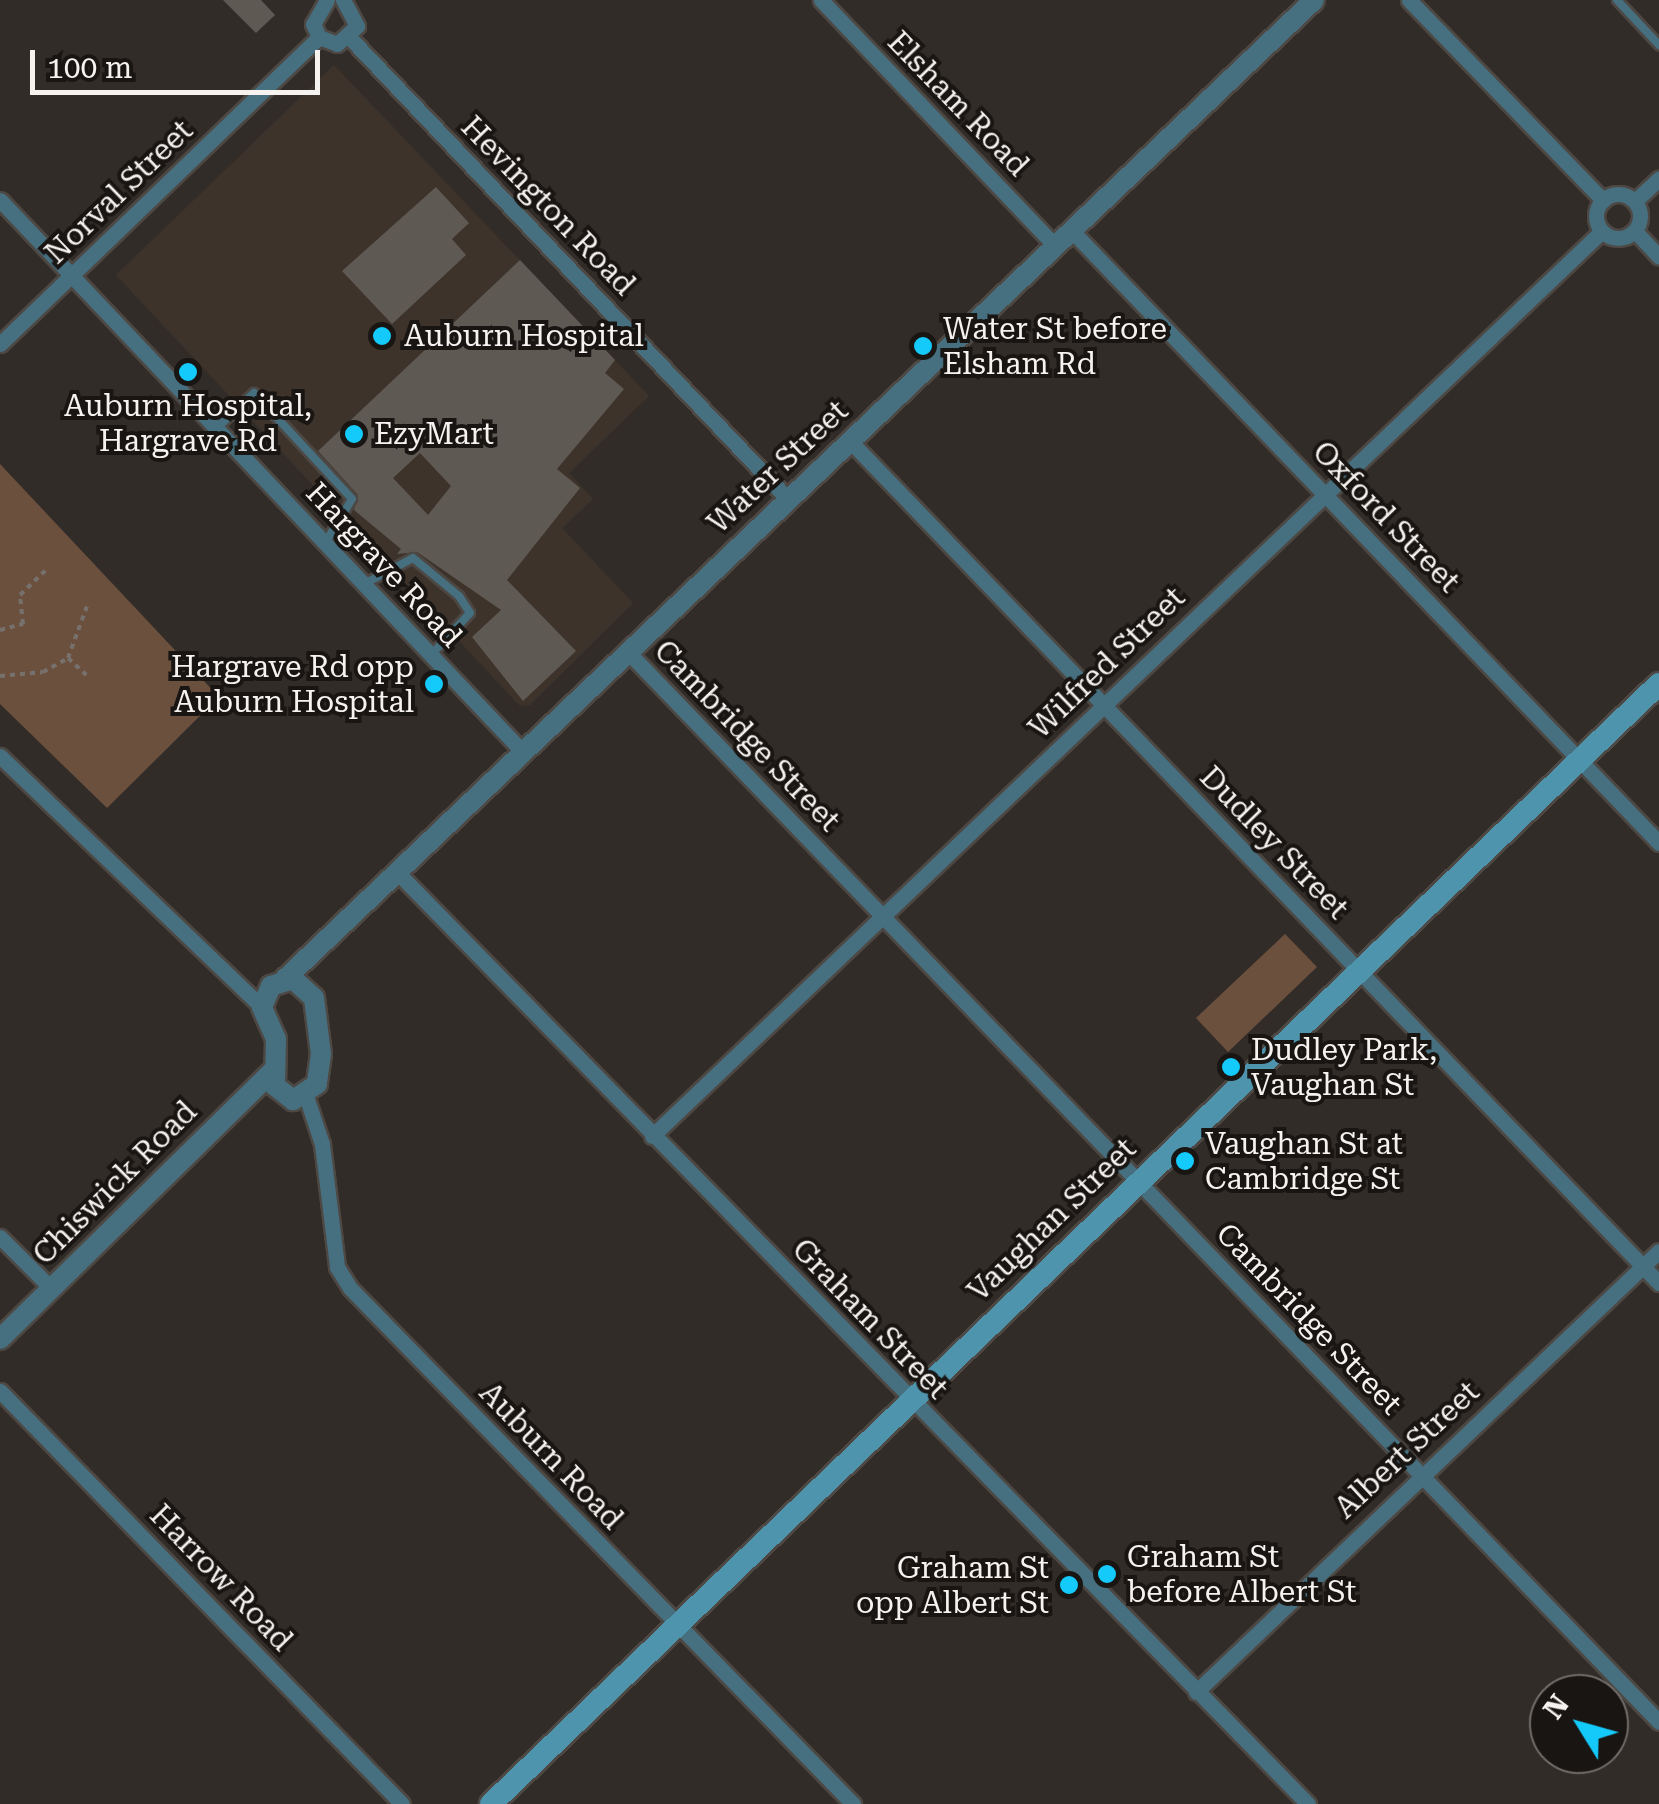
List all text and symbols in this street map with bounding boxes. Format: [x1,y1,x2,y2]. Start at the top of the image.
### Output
street label: Elsham Road [880,24,1036,184]
scale bar [35,30,325,92]
text: 100 m [47,50,132,85]
street label: Hevington Road [454,109,642,303]
street label: Norval Street [38,113,200,271]
place label: Water St before Elsham Rd [943,311,1167,382]
place label: Auburn Hospital [404,318,644,354]
marker: Auburn Hospital [369,323,395,349]
marker: Water St before Elsham Rd [912,335,934,357]
marker: Auburn Hospital, Hargrave Rd [177,361,199,383]
place label: Auburn Hospital, Hargrave Rd [64,388,312,458]
street label: Water Street [700,393,856,541]
place label: EzyMart [374,416,494,452]
marker: EzyMart [343,423,365,445]
street label: Oxford Street [1305,434,1467,600]
street label: Hargrave Road [299,475,469,655]
street label: Wilfred Street [1022,580,1192,746]
street label: Cambridge Street [647,633,847,839]
place label: Hargrave Rd opp Auburn Hospital [171,649,414,720]
marker: Hargrave Rd opp Auburn Hospital [423,673,445,695]
street label: Dudley Street [1192,759,1356,927]
place label: Dudley Park, Vaughan St [1251,1032,1437,1102]
marker: Dudley Park, Vaughan St [1220,1056,1242,1078]
street label: Chiswick Road [26,1094,204,1272]
place label: Vaughan St at Cambridge St [1205,1126,1403,1196]
street label: Vaughan Street [961,1131,1143,1309]
marker: Vaughan St at Cambridge St [1174,1150,1196,1172]
street label: Cambridge Street [1209,1216,1409,1422]
street label: Graham Street [785,1232,955,1406]
street label: Albert Street [1327,1374,1487,1526]
street label: Auburn Road [472,1375,630,1537]
street label: Harrow Road [142,1497,300,1659]
place label: Graham St before Albert St [1127,1539,1357,1610]
place label: Graham St opp Albert St [856,1550,1049,1620]
marker: Graham St before Albert St [1096,1563,1118,1585]
marker: Graham St opp Albert St [1058,1574,1080,1596]
north arrow [1529,1674,1629,1774]
text: N [1537,1688,1576,1725]

